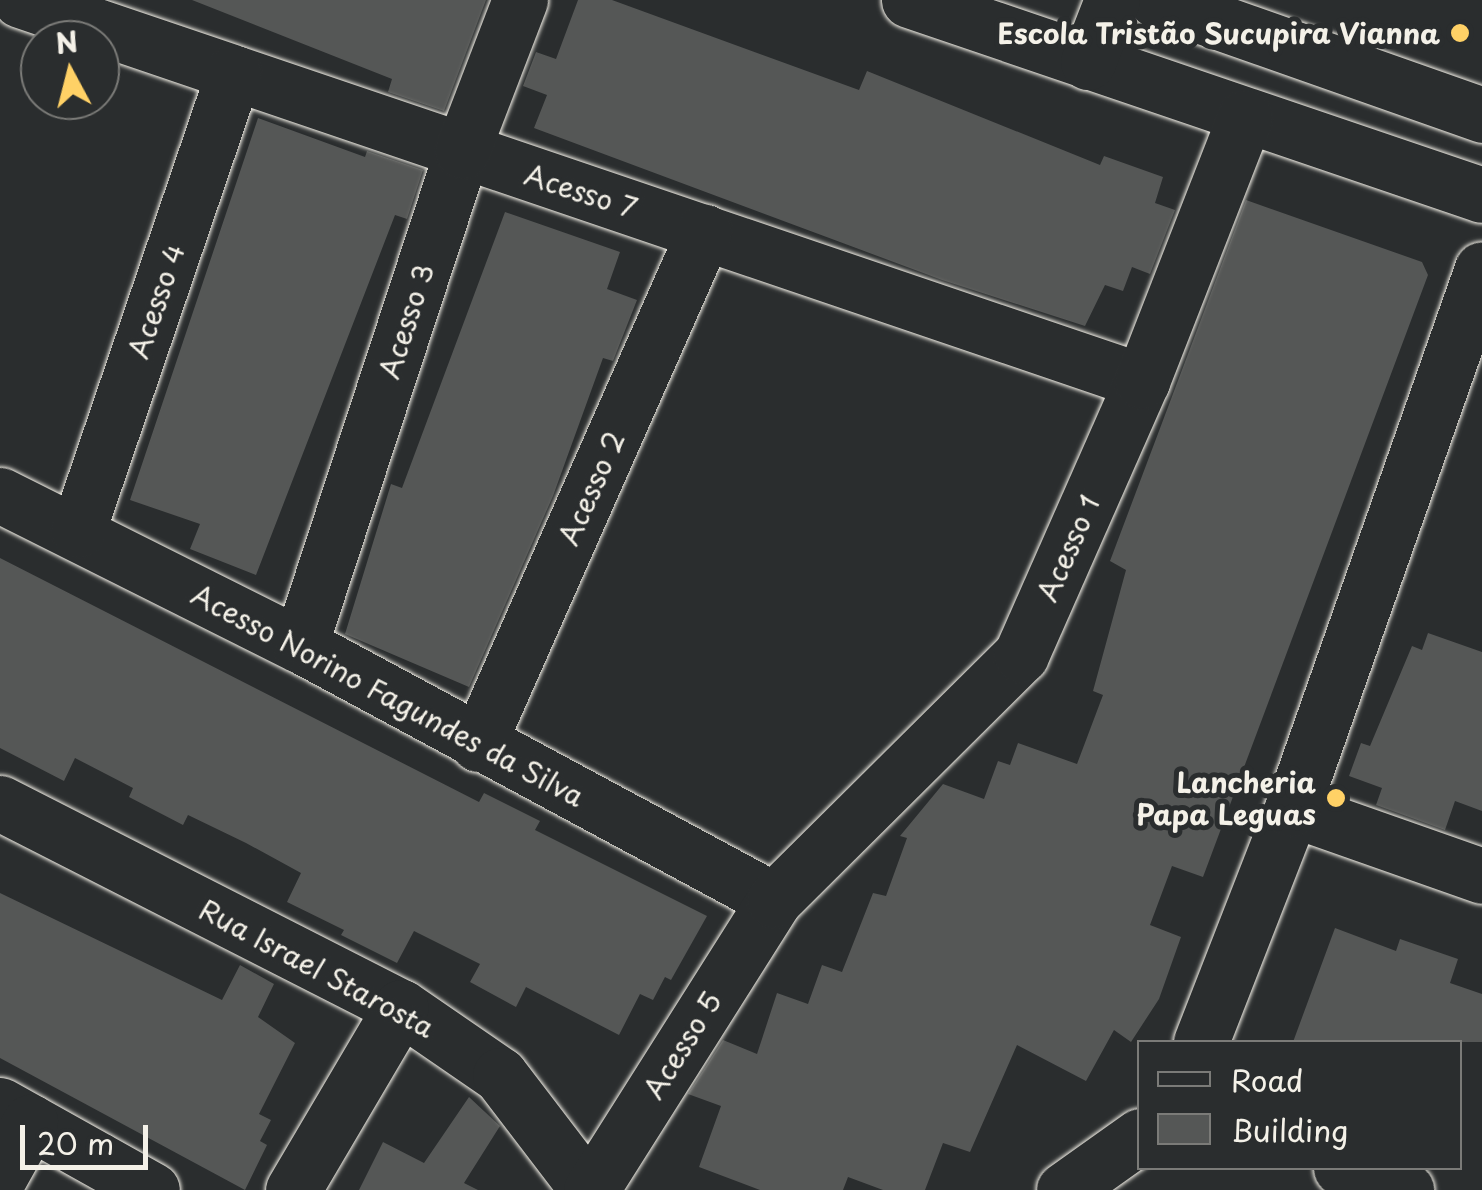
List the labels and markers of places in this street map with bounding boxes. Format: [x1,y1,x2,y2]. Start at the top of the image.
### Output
place label: Escola Tristão Sucupira Vianna [995,16,1440,50]
marker: Escola Tristão Sucupira Vianna [1449,22,1471,44]
place label: Lancheria Papa Leguas [1138,765,1316,831]
marker: Lancheria Papa Leguas [1325,787,1347,809]

